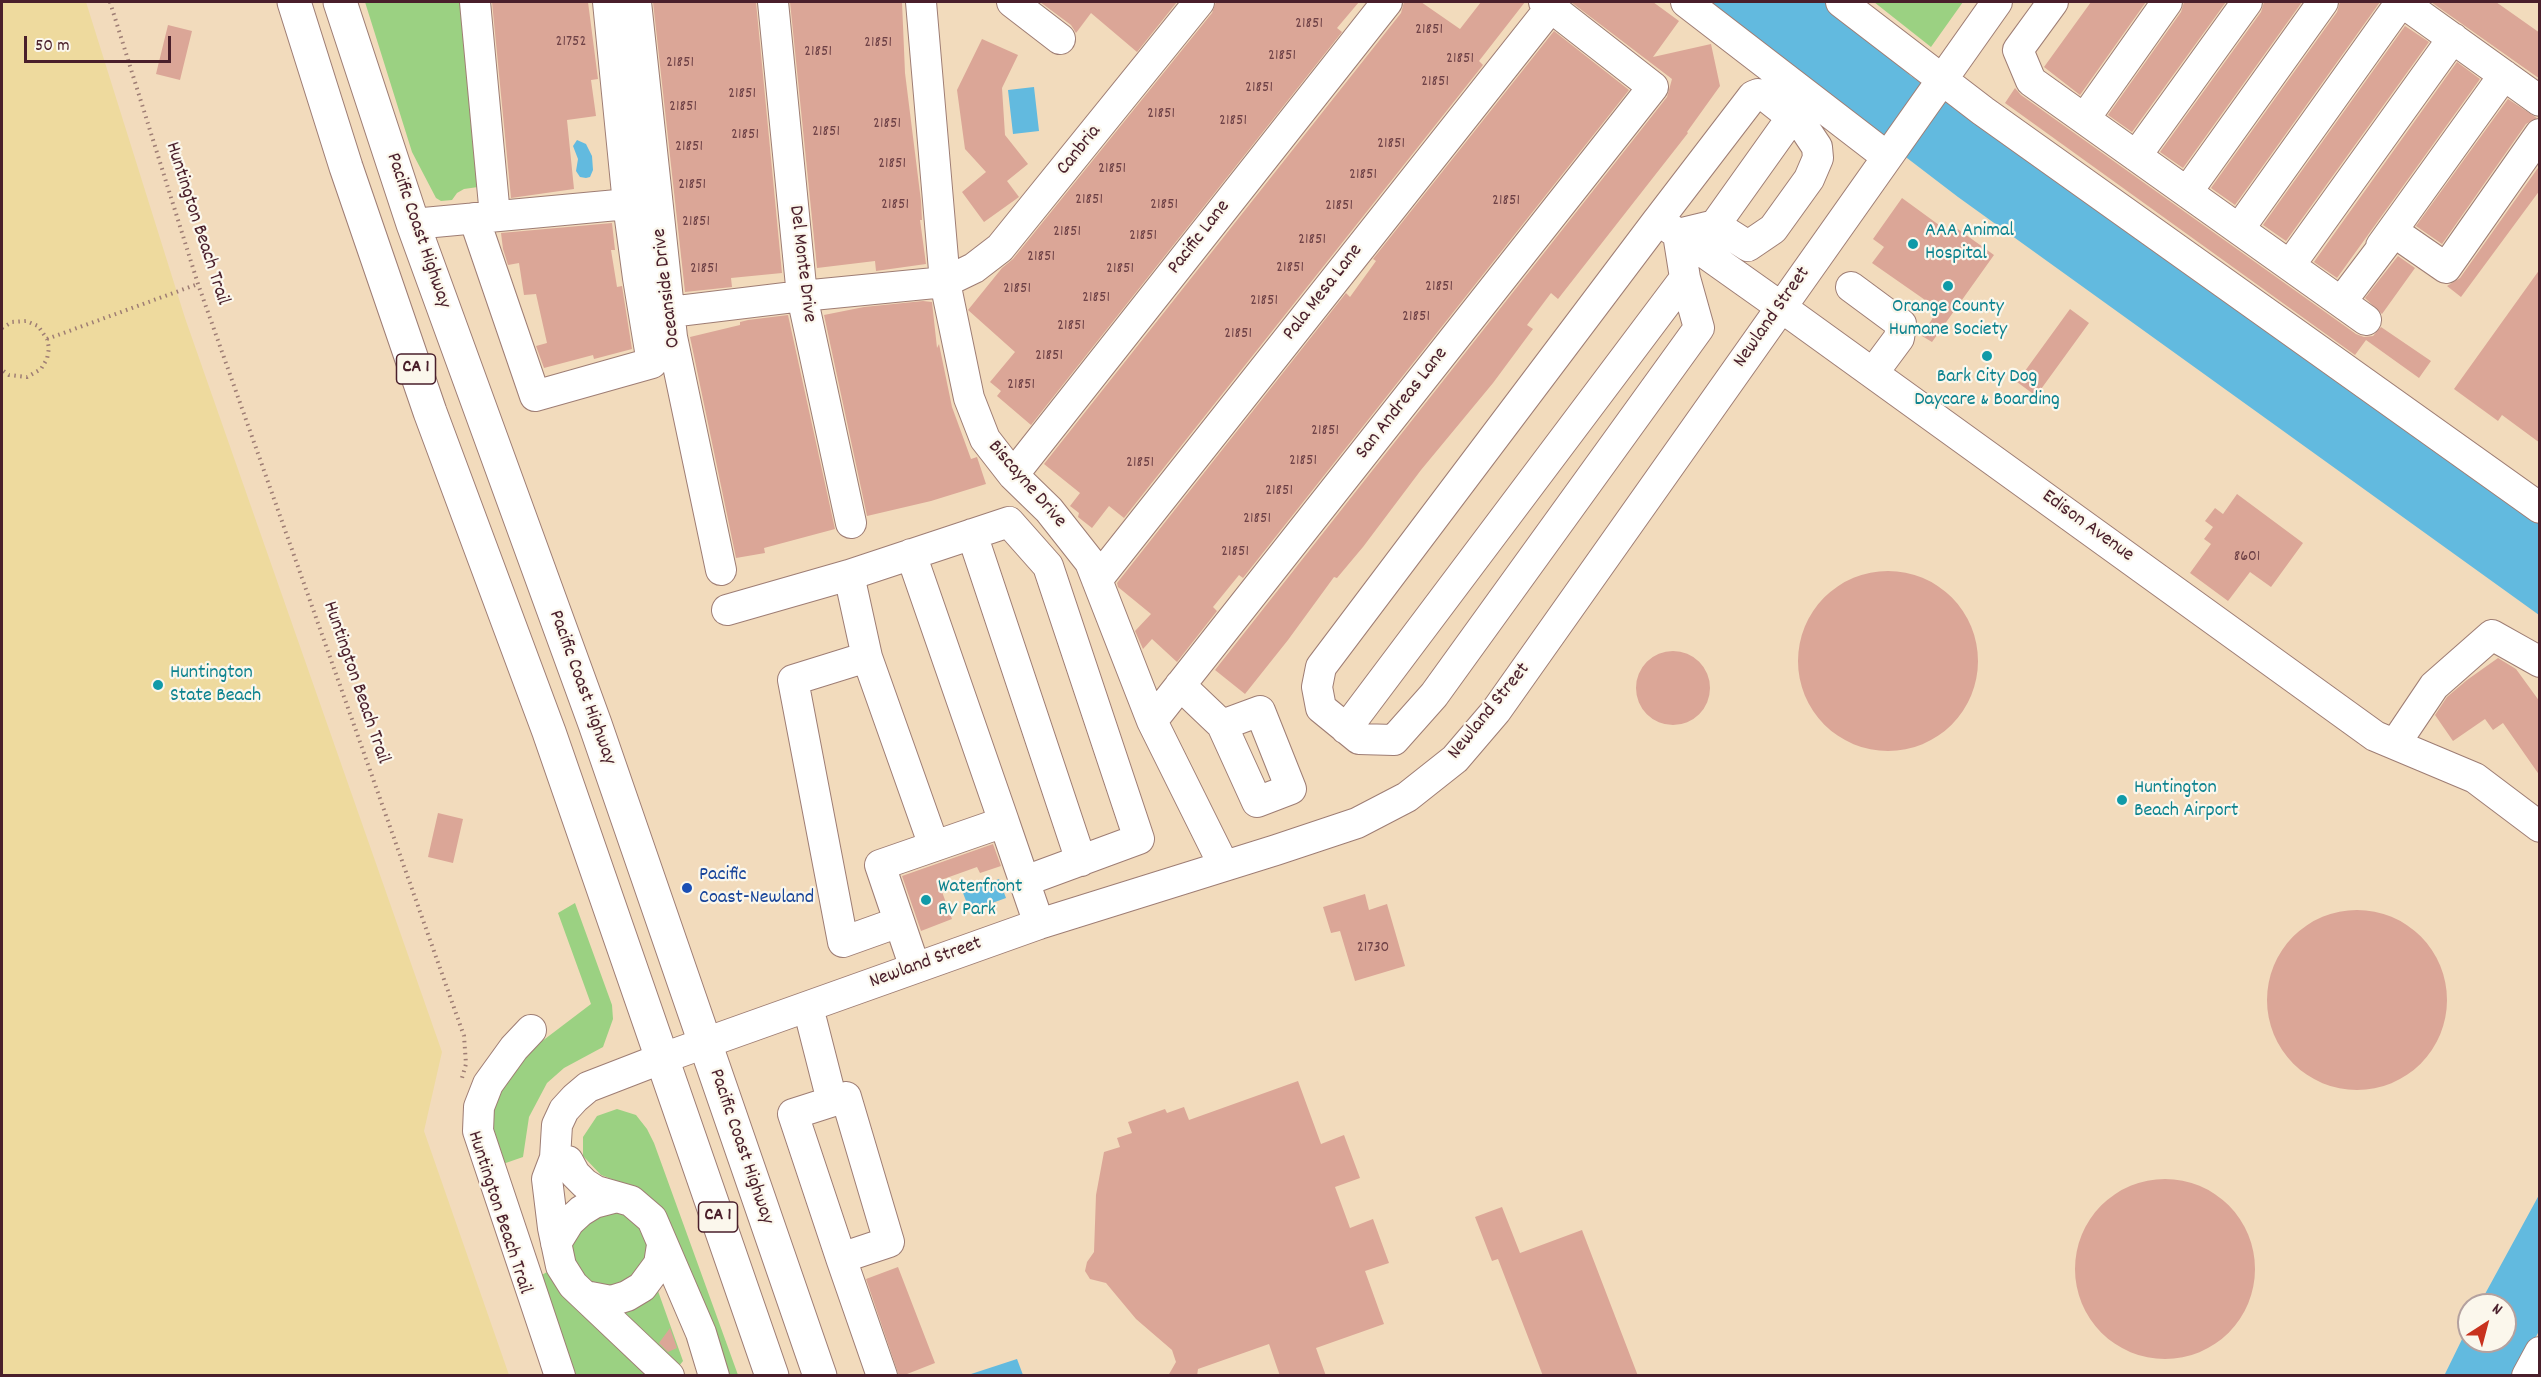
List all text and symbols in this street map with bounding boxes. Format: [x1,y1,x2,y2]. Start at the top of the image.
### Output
house number: 21851 [1295,15,1323,35]
house number: 21851 [1415,21,1443,41]
scale bar [27,24,174,62]
house number: 21752 [555,33,587,53]
text: 50 m [35,34,70,59]
house number: 21851 [864,34,892,54]
house number: 21851 [804,43,832,63]
house number: 21851 [1268,47,1296,67]
house number: 21851 [1446,50,1474,70]
house number: 21851 [666,54,694,74]
house number: 21851 [1421,73,1449,93]
house number: 21851 [1245,79,1273,99]
house number: 21851 [728,85,756,105]
house number: 21851 [669,98,697,118]
house number: 21851 [1147,105,1175,125]
house number: 21851 [1219,112,1247,132]
house number: 21851 [873,115,901,135]
street label: Canbria [1053,121,1107,181]
house number: 21851 [812,123,840,143]
house number: 21851 [731,126,759,146]
house number: 21851 [1377,135,1405,155]
house number: 21851 [675,138,703,158]
street label: Huntington Beach Trail [158,139,234,309]
street label: Pacific Coast Highway [379,150,455,312]
house number: 21851 [878,155,906,175]
house number: 21851 [1098,160,1126,180]
house number: 21851 [1349,166,1377,186]
house number: 21851 [678,176,706,196]
house number: 21851 [1075,191,1103,211]
house number: 21851 [1492,192,1520,212]
house number: 21851 [881,196,909,216]
house number: 21851 [1150,196,1178,216]
street label: Pacific Lane [1164,196,1236,280]
house number: 21851 [1325,197,1353,217]
street label: Del Monte Drive [782,204,820,324]
house number: 21851 [682,213,710,233]
place label: AAA Animal Hospital [1925,220,2014,267]
house number: 21851 [1053,223,1081,243]
street label: Oceanside Drive [649,227,687,349]
house number: 21851 [1129,227,1157,247]
house number: 21851 [1298,231,1326,251]
marker: AAA Animal Hospital [1906,237,1920,251]
street label: Pala Mesa Lane [1279,240,1369,346]
house number: 21851 [1027,248,1055,268]
house number: 21851 [1276,259,1304,279]
house number: 21851 [690,260,718,280]
house number: 21851 [1106,260,1134,280]
street label: Newland Street [1729,263,1817,373]
house number: 21851 [1425,278,1453,298]
marker: Orange County Humane Society [1941,279,1955,293]
house number: 21851 [1003,280,1031,300]
house number: 21851 [1082,289,1110,309]
house number: 21851 [1250,292,1278,312]
place label: Orange County Humane Society [1889,296,2007,343]
house number: 21851 [1402,308,1430,328]
house number: 21851 [1057,317,1085,337]
house number: 21851 [1224,325,1252,345]
street label: San Andreas Lane [1352,343,1454,465]
house number: 21851 [1035,347,1063,367]
marker: Bark City Dog Daycare & Boarding [1980,349,1994,363]
road number: CA 1 [396,354,436,384]
place label: Bark City Dog Daycare & Boarding [1914,366,2060,413]
house number: 21851 [1007,376,1035,396]
house number: 21851 [1311,422,1339,442]
street label: Biscayne Drive [981,436,1071,534]
house number: 21851 [1289,452,1317,472]
house number: 21851 [1126,454,1154,474]
house number: 21851 [1265,482,1293,502]
street label: Edison Avenue [2036,486,2138,568]
house number: 21851 [1243,510,1271,530]
house number: 21851 [1221,543,1249,563]
house number: 8601 [2234,548,2260,568]
street label: Huntington Beach Trail [316,599,394,767]
street label: Pacific Coast Highway [542,607,620,769]
street label: Newland Street [1444,659,1536,765]
place label: Huntington State Beach [170,662,261,709]
marker: Huntington State Beach [151,678,165,692]
place label: Huntington Beach Airport [2134,777,2238,824]
marker: Huntington Beach Airport [2115,793,2129,807]
place label: Pacific Coast-Newland [699,864,814,911]
place label: Waterfront RV Park [938,876,1022,923]
marker: Pacific Coast-Newland [680,881,694,895]
marker: Waterfront RV Park [919,893,933,907]
street label: Newland Street [867,933,985,995]
house number: 21730 [1357,939,1389,959]
street label: Pacific Coast Highway [702,1066,778,1228]
street label: Huntington Beach Trail [460,1128,536,1298]
road number: CA 1 [698,1202,738,1232]
north arrow [2457,1293,2517,1353]
text: N [2487,1298,2507,1321]

